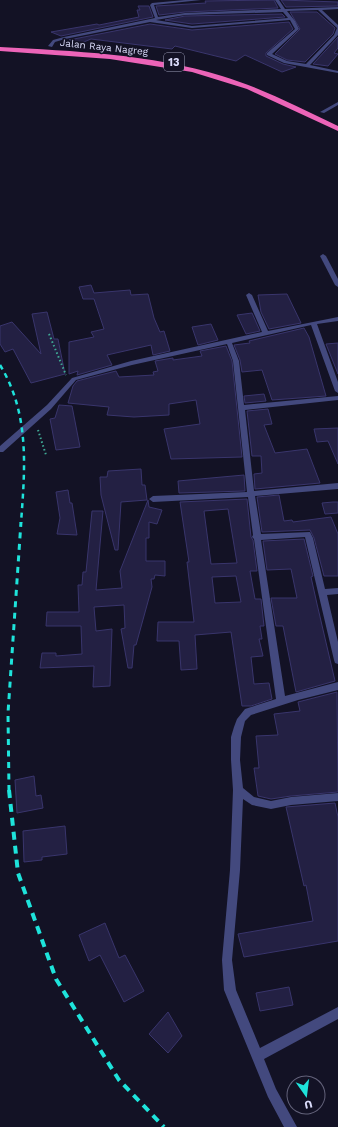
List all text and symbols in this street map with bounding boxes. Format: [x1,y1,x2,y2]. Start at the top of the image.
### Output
street label: Jalan Raya Nagreg [59,37,149,57]
road number: 13 [164,53,184,71]
north arrow [286,1075,326,1115]
text: U [303,1097,314,1112]

